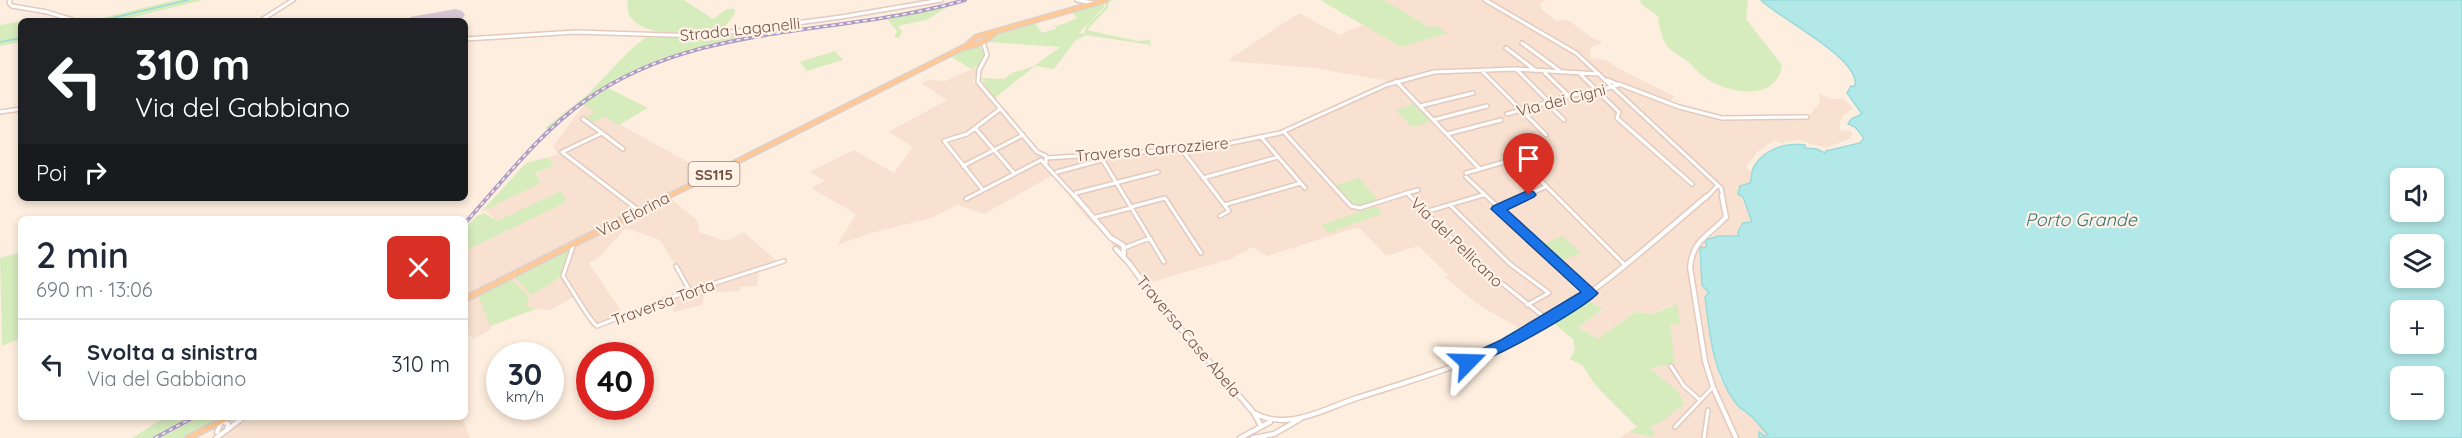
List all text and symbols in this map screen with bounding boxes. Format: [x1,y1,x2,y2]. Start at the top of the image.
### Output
street label: Strada Laganelli [679,13,801,45]
text: 310 m [135,38,250,91]
icon: left [36,42,114,120]
street label: Via dei Cigni [1514,79,1608,121]
text: Via del Gabbiano [135,90,350,124]
street label: Traversa Carrozziere [1075,132,1229,166]
pin [1503,133,1554,195]
icon: arrive [1512,142,1545,175]
icon: right [79,156,112,189]
text: Poi [36,159,67,187]
road number: SS115 [688,162,740,186]
map controls [2390,168,2444,420]
button: sound [2390,168,2444,222]
street label: Via Elorina [593,187,673,241]
street label: Via del Pellicano [1407,193,1507,291]
water label: Porto Grande [2025,208,2138,231]
text: 2 min [36,232,129,277]
button: layers [2390,234,2444,288]
button: close [387,236,450,299]
street label: Traversa Case Abela [1132,271,1246,401]
street label: Traversa Torta [609,274,717,330]
text: 690 m · 13:06 [36,277,153,302]
button: + [2390,300,2444,354]
position arrow [1436,330,1500,394]
text: Svolta a sinistra [87,338,258,366]
speed limit sign: 40 [576,342,654,420]
icon: left [36,348,69,381]
text: 310 m [391,350,450,378]
text: 30 [508,355,542,393]
text: Via del Gabbiano [87,366,246,391]
button: − [2390,366,2444,420]
text: km/h [506,387,544,406]

